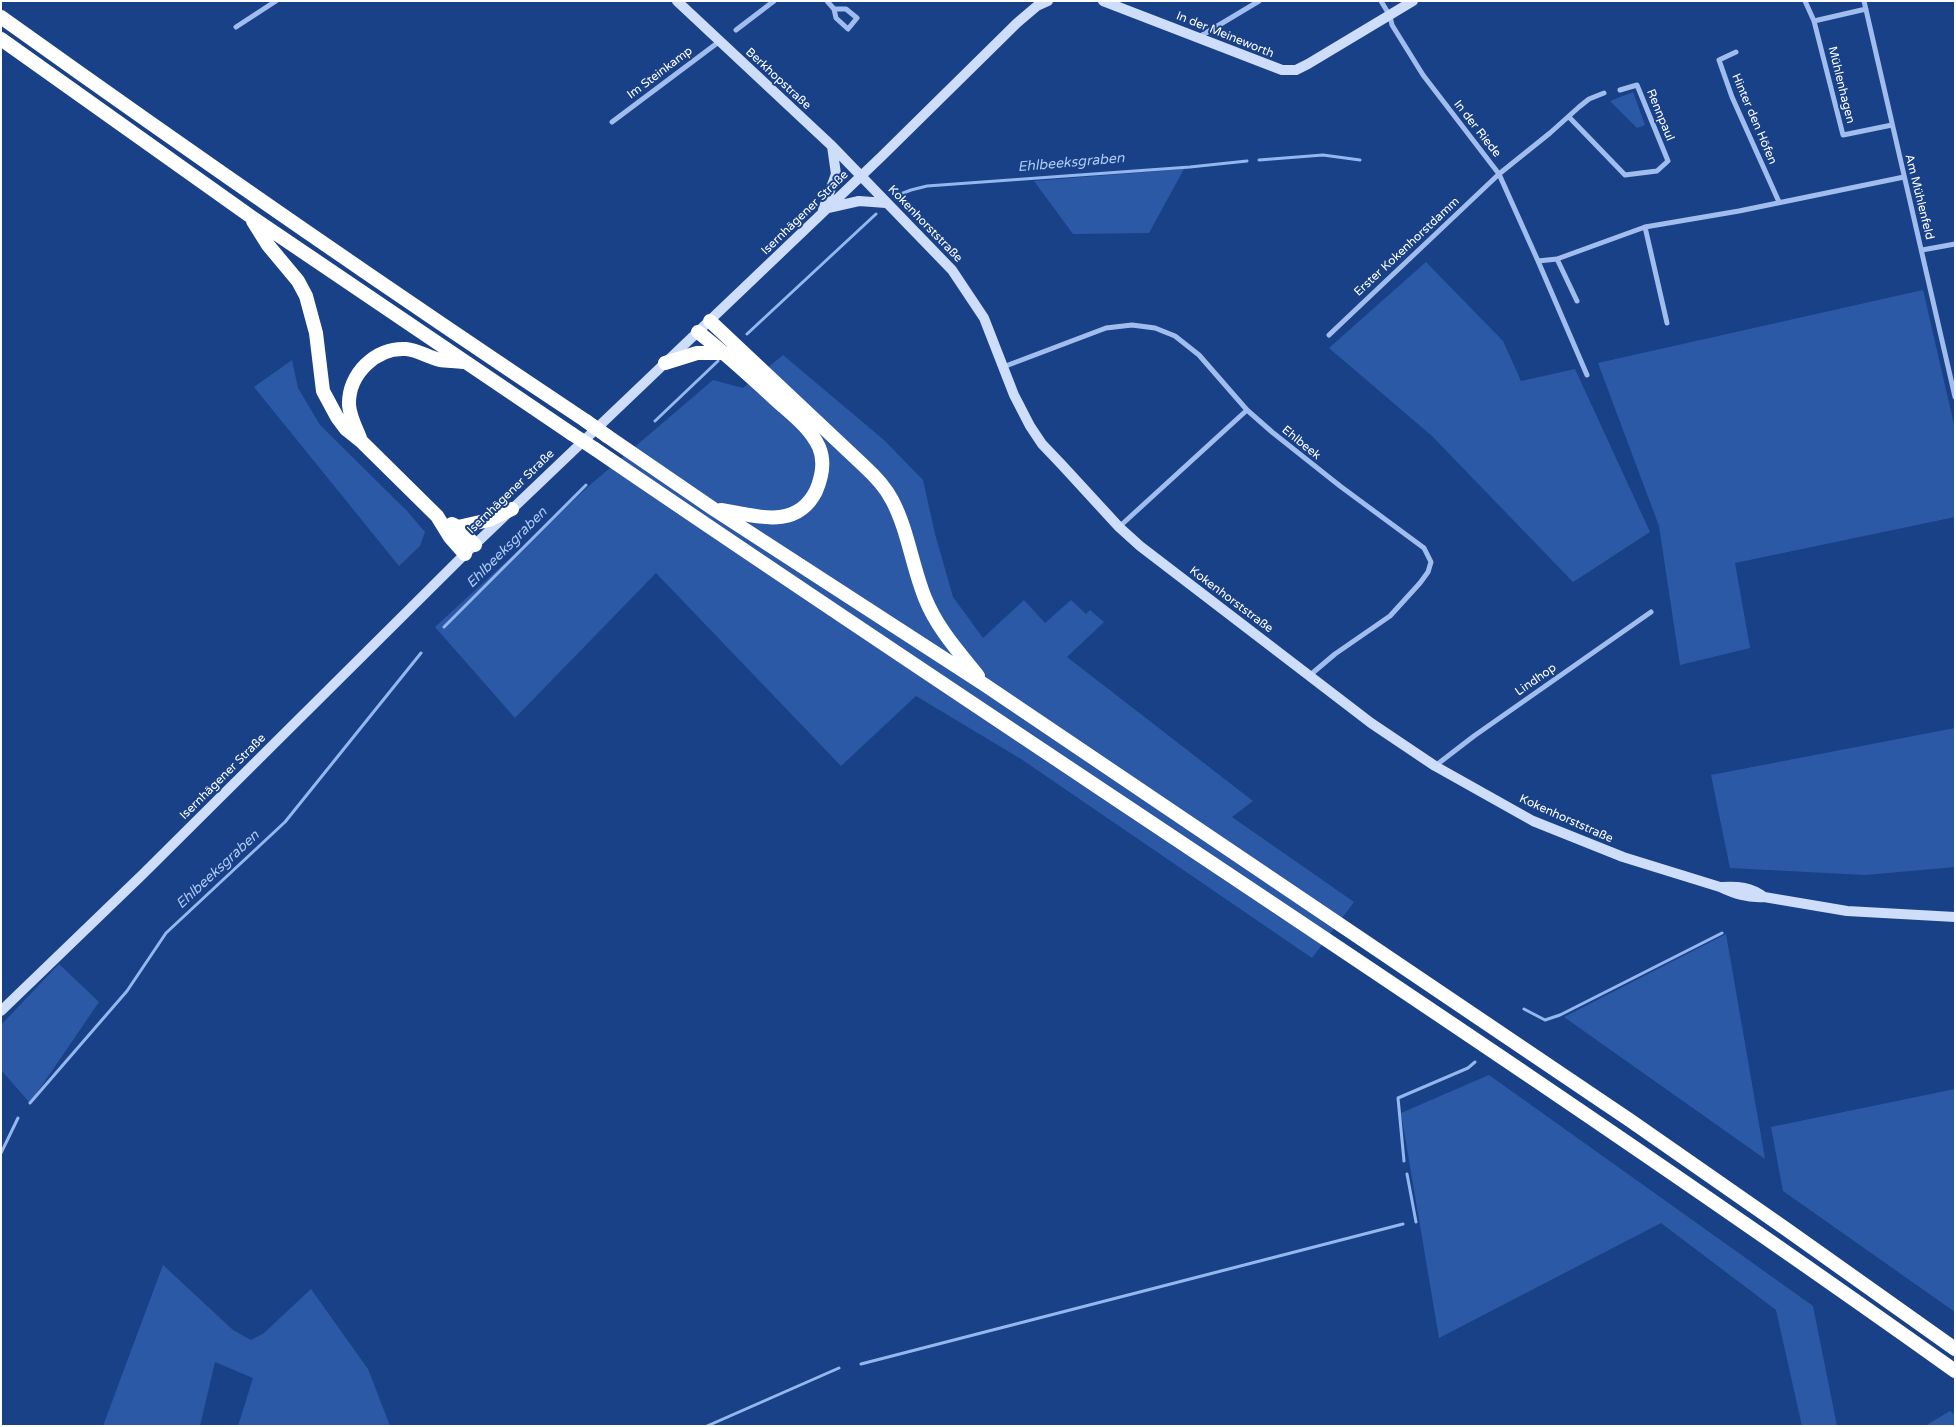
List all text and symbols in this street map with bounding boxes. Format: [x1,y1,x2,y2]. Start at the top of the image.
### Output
street label: In der Meineworth [1174,9,1276,61]
street label: Im Steinkamp [625,44,695,102]
street label: Berkhopstraße [742,45,814,113]
street label: Mühlenhagen [1824,45,1858,125]
street label: Hinter den Höfen [1728,71,1780,167]
street label: Rennpaul [1643,87,1677,143]
street label: In der Riede [1450,98,1504,160]
water label: Ehlbeeksgraben [1017,150,1125,176]
street label: Am Mühlenfeld [1901,153,1937,241]
street label: Isernhägener Straße [759,168,851,258]
street label: Kokenhorststraße [885,183,965,265]
street label: Erster Kokenhorstdamm [1351,195,1463,299]
street label: Ehlbeek [1279,423,1323,463]
street label: Isernhägener Straße [465,447,557,537]
water label: Ehlbeeksgraben [463,504,551,592]
street label: Kokenhorststraße [1186,564,1276,636]
street label: Lindhop [1513,661,1559,699]
street label: Isernhägener Straße [177,731,269,823]
street label: Kokenhorststraße [1517,792,1615,846]
water label: Ehlbeeksgraben [173,827,263,913]

